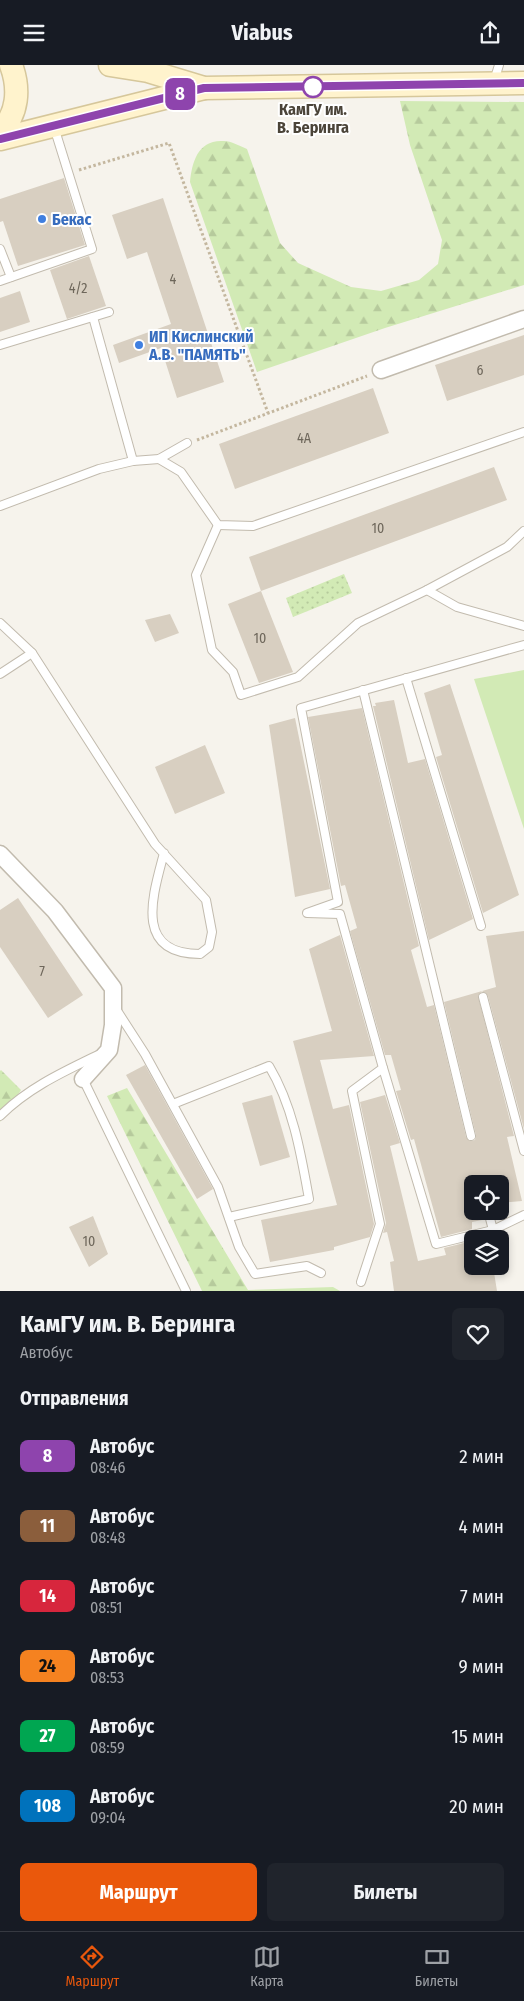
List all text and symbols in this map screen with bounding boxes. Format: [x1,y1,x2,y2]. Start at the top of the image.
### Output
icon: menu [20,19,48,47]
text: Viabus [231,19,293,46]
icon: share [476,19,504,47]
marker: КамГУ им. В. Беринга [302,76,324,98]
line badge: 8 [164,78,196,110]
text: 8 [175,83,185,105]
place label: КамГУ им. В. Беринга [277,100,349,137]
place label: Бекас [52,210,92,229]
marker: Бекас [36,213,48,225]
house number: 4 [170,271,177,288]
house number: 4/2 [69,280,87,297]
place label: ИП Кислинский А.В. "ПАМЯТЬ" [148,327,254,364]
marker: ИП Кислинский А.В. "ПАМЯТЬ" [133,339,145,351]
house number: 6 [477,362,484,379]
house number: 4А [297,430,312,447]
house number: 10 [372,520,384,537]
house number: 10 [254,630,266,647]
house number: 7 [39,963,45,980]
map controls [464,1175,509,1275]
button: locate [464,1175,509,1220]
button: layers [464,1230,509,1275]
house number: 10 [83,1233,95,1250]
button: heart [452,1308,504,1360]
text: КамГУ им. В. Беринга [20,1310,235,1338]
text: Автобус [20,1343,73,1362]
text: Отправления [20,1387,129,1410]
text: Автобус [90,1435,154,1458]
text: 8 [43,1445,52,1467]
text: 2 мин [459,1445,504,1468]
text: 08:46 [90,1458,125,1477]
text: Автобус [90,1505,154,1528]
text: 11 [40,1515,55,1537]
text: 4 мин [458,1515,504,1538]
text: 08:48 [90,1528,125,1547]
text: Автобус [90,1575,154,1598]
text: 14 [39,1585,56,1607]
text: 7 мин [460,1585,504,1608]
text: 08:51 [90,1598,123,1617]
text: Автобус [90,1645,154,1668]
text: 24 [39,1655,56,1677]
text: 9 мин [458,1655,504,1678]
text: 08:53 [90,1668,124,1687]
text: Автобус [90,1715,154,1738]
text: 27 [40,1725,55,1747]
text: 15 мин [452,1725,504,1748]
text: 08:59 [90,1738,125,1757]
text: Автобус [90,1785,154,1808]
text: 108 [34,1795,61,1817]
text: 20 мин [449,1795,504,1818]
text: 09:04 [90,1808,125,1827]
button: Маршрут [20,1863,257,1921]
button: Билеты [267,1863,504,1921]
tab: Маршрут [66,1943,119,1990]
tab: Карта [250,1943,284,1990]
tab: Билеты [415,1943,458,1990]

